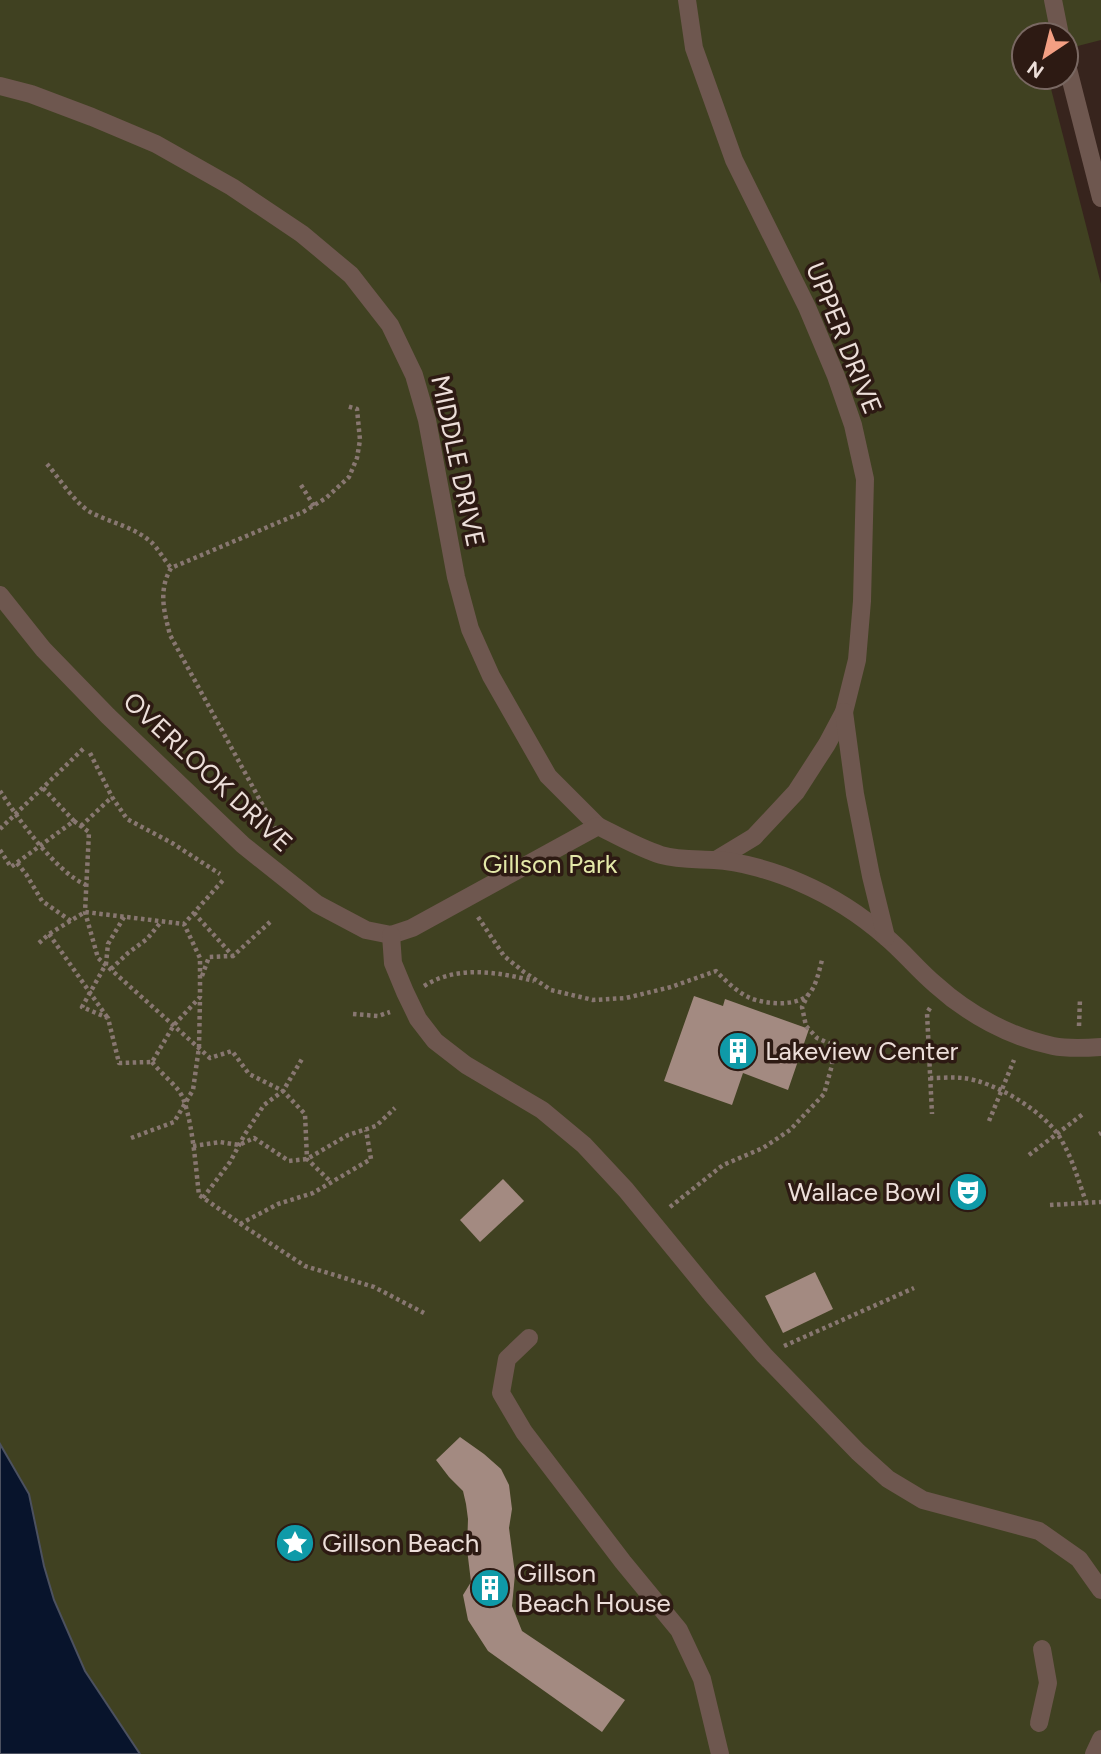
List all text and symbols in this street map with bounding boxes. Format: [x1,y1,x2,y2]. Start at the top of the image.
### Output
north arrow [1010,21,1080,91]
text: N [1023,56,1048,83]
street label: UPPER DRIVE [799,257,889,419]
street label: MIDDLE DRIVE [424,372,492,550]
street label: OVERLOOK DRIVE [117,685,299,859]
park label: Gillson Park [483,848,618,880]
building icon: Lakeview Center [717,1030,759,1072]
place label: Lakeview Center [765,1035,959,1067]
theatre icon: Wallace Bowl [947,1171,989,1213]
place label: Wallace Bowl [788,1176,941,1208]
place icon: Gillson Beach [274,1522,316,1564]
place label: Gillson Beach [322,1527,479,1559]
place label: Gillson Beach House [517,1557,671,1619]
building icon: Gillson Beach House [469,1567,511,1609]

